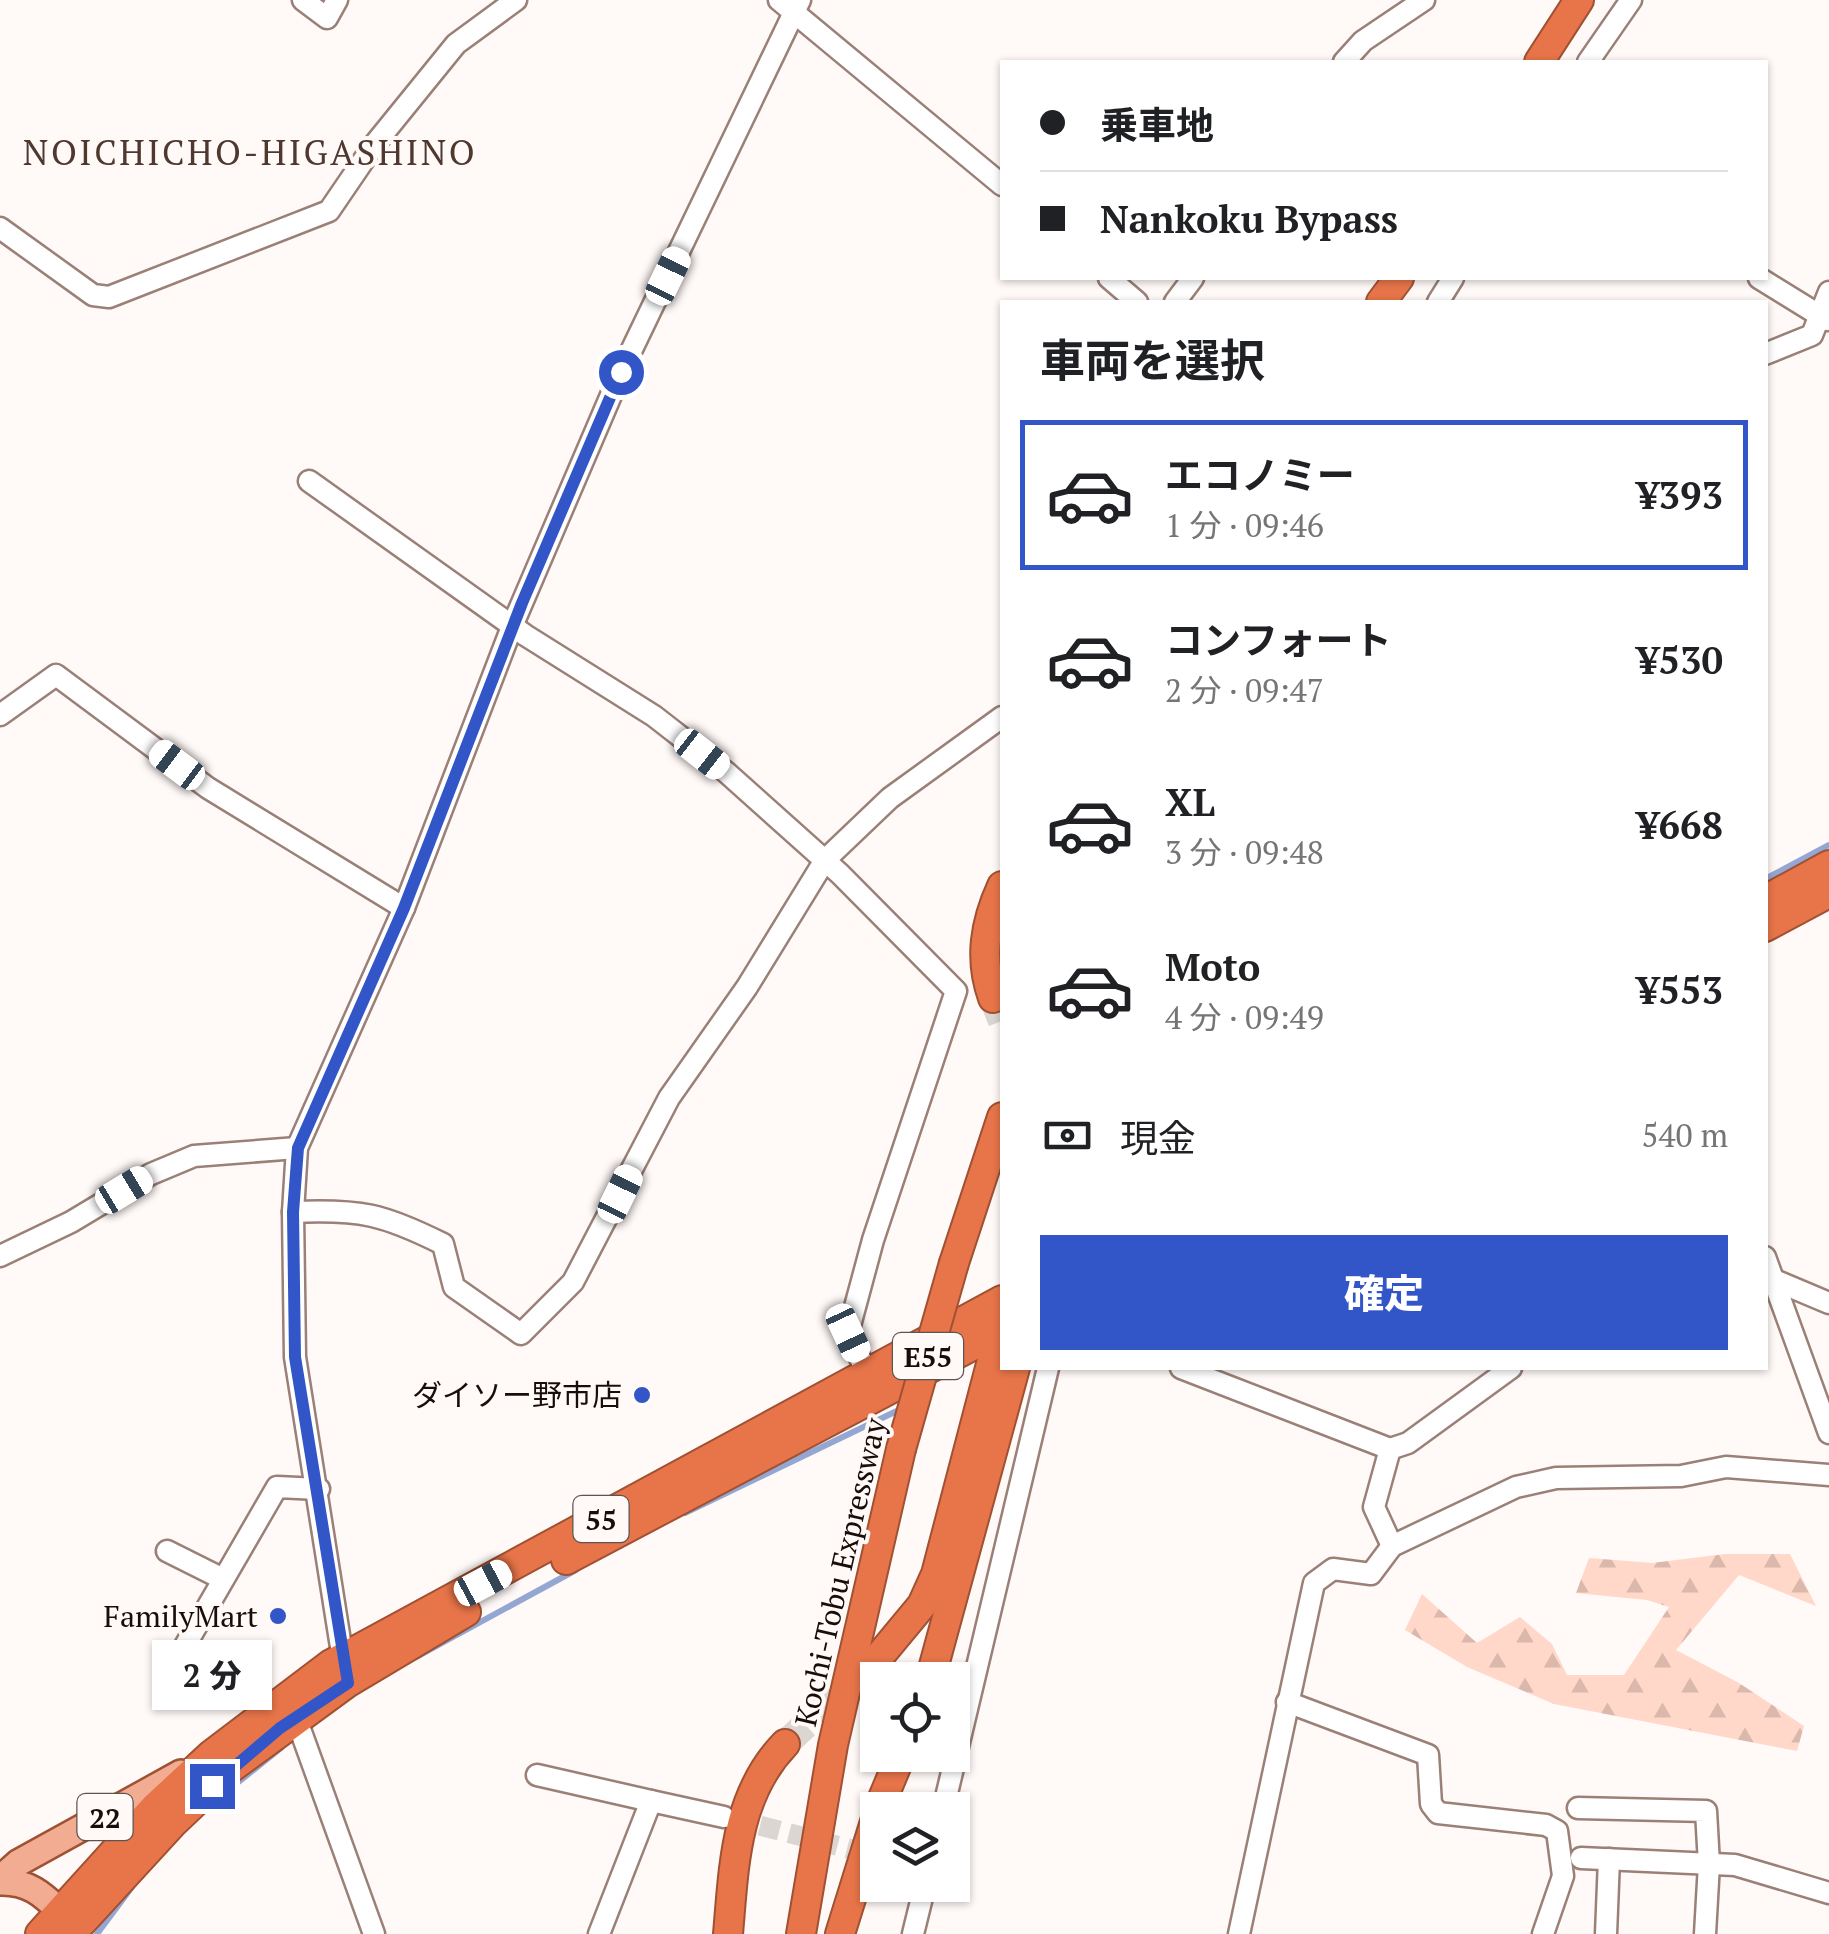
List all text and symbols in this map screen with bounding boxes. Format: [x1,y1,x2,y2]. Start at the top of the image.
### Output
text: 乗車地 [1100,100,1214,150]
district label: NOICHICHO-HIGASHINO [23,129,477,175]
text: Nankoku Bypass [1100,194,1398,244]
car [641,242,695,310]
text: 車両を選択 [1040,330,1265,390]
route start [599,350,644,395]
icon: car [1045,450,1135,540]
text: エコノミー [1165,450,1355,500]
text: ¥393 [1637,470,1723,520]
text: 1 分 · 09:46 [1165,504,1324,546]
icon: car [1045,615,1135,705]
text: コンフォート [1165,615,1392,665]
text: ¥530 [1637,635,1723,685]
text: 2 分 · 09:47 [1165,669,1324,711]
car [669,724,735,784]
car [144,735,210,795]
text: XL [1165,777,1215,827]
icon: car [1045,780,1135,870]
text: ¥668 [1637,800,1723,850]
text: 3 分 · 09:48 [1165,831,1324,873]
text: Moto [1165,942,1260,992]
icon: car [1045,945,1135,1035]
text: ¥553 [1637,965,1723,1015]
text: 4 分 · 09:49 [1165,996,1324,1038]
icon: cash [1040,1108,1095,1163]
text: 現金 [1120,1113,1196,1163]
text: 540 m [1641,1114,1728,1156]
car [593,1160,647,1228]
car [91,1162,157,1218]
button: 確定 [1040,1235,1728,1350]
car [822,1299,874,1367]
road number: E55 [893,1333,963,1379]
place label: ダイソー野市店 [412,1375,622,1415]
marker: ダイソー野市店 [631,1384,653,1406]
street label: Kochi-Tobu Expressway [785,1413,895,1730]
road number: 55 [574,1496,628,1542]
car [449,1556,517,1610]
place label: FamilyMart [104,1596,258,1636]
marker: FamilyMart [267,1605,289,1627]
callout: 2 分 [152,1641,272,1711]
text: 2 分 [183,1654,241,1696]
map controls [860,1662,970,1902]
button: locate [860,1662,970,1772]
route end [190,1764,235,1809]
button: layers [860,1792,970,1902]
road number: 22 [78,1794,132,1840]

